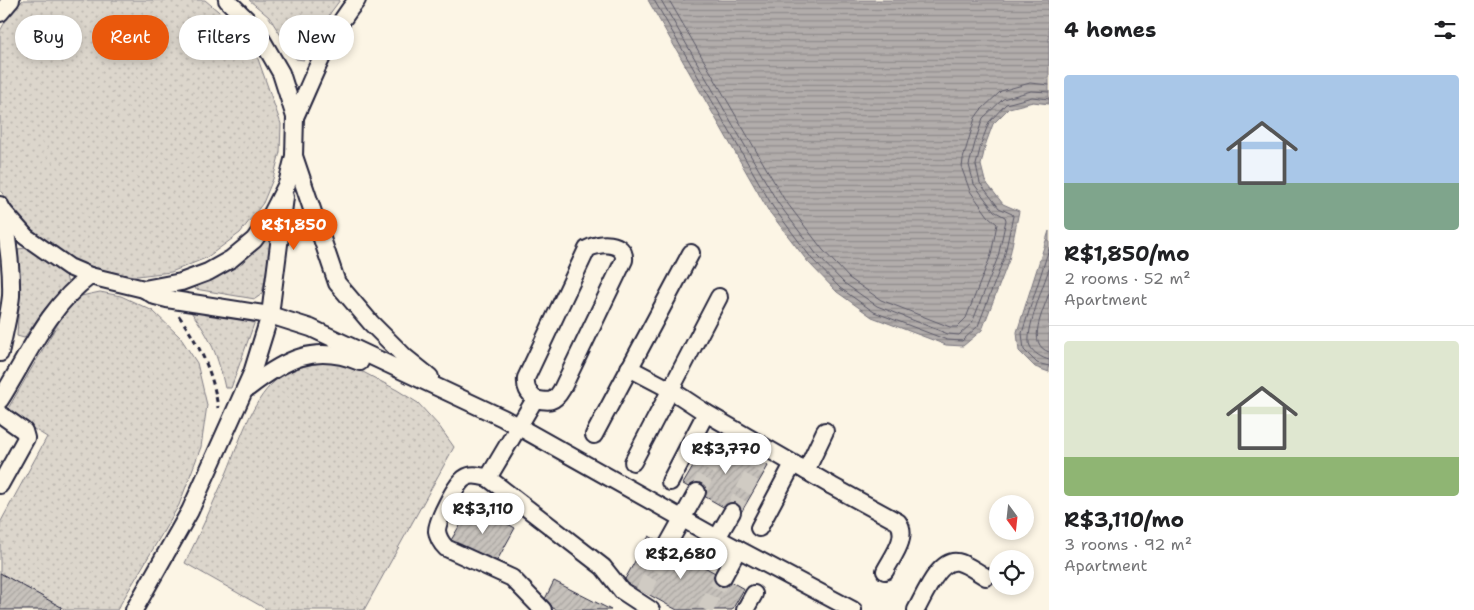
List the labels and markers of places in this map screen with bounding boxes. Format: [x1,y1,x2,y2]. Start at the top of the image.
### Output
pin: R$1,850 [248,208,340,251]
pin: R$3,770 [680,432,772,475]
pin: R$3,110 [437,492,529,535]
pin: R$2,680 [635,538,727,580]

